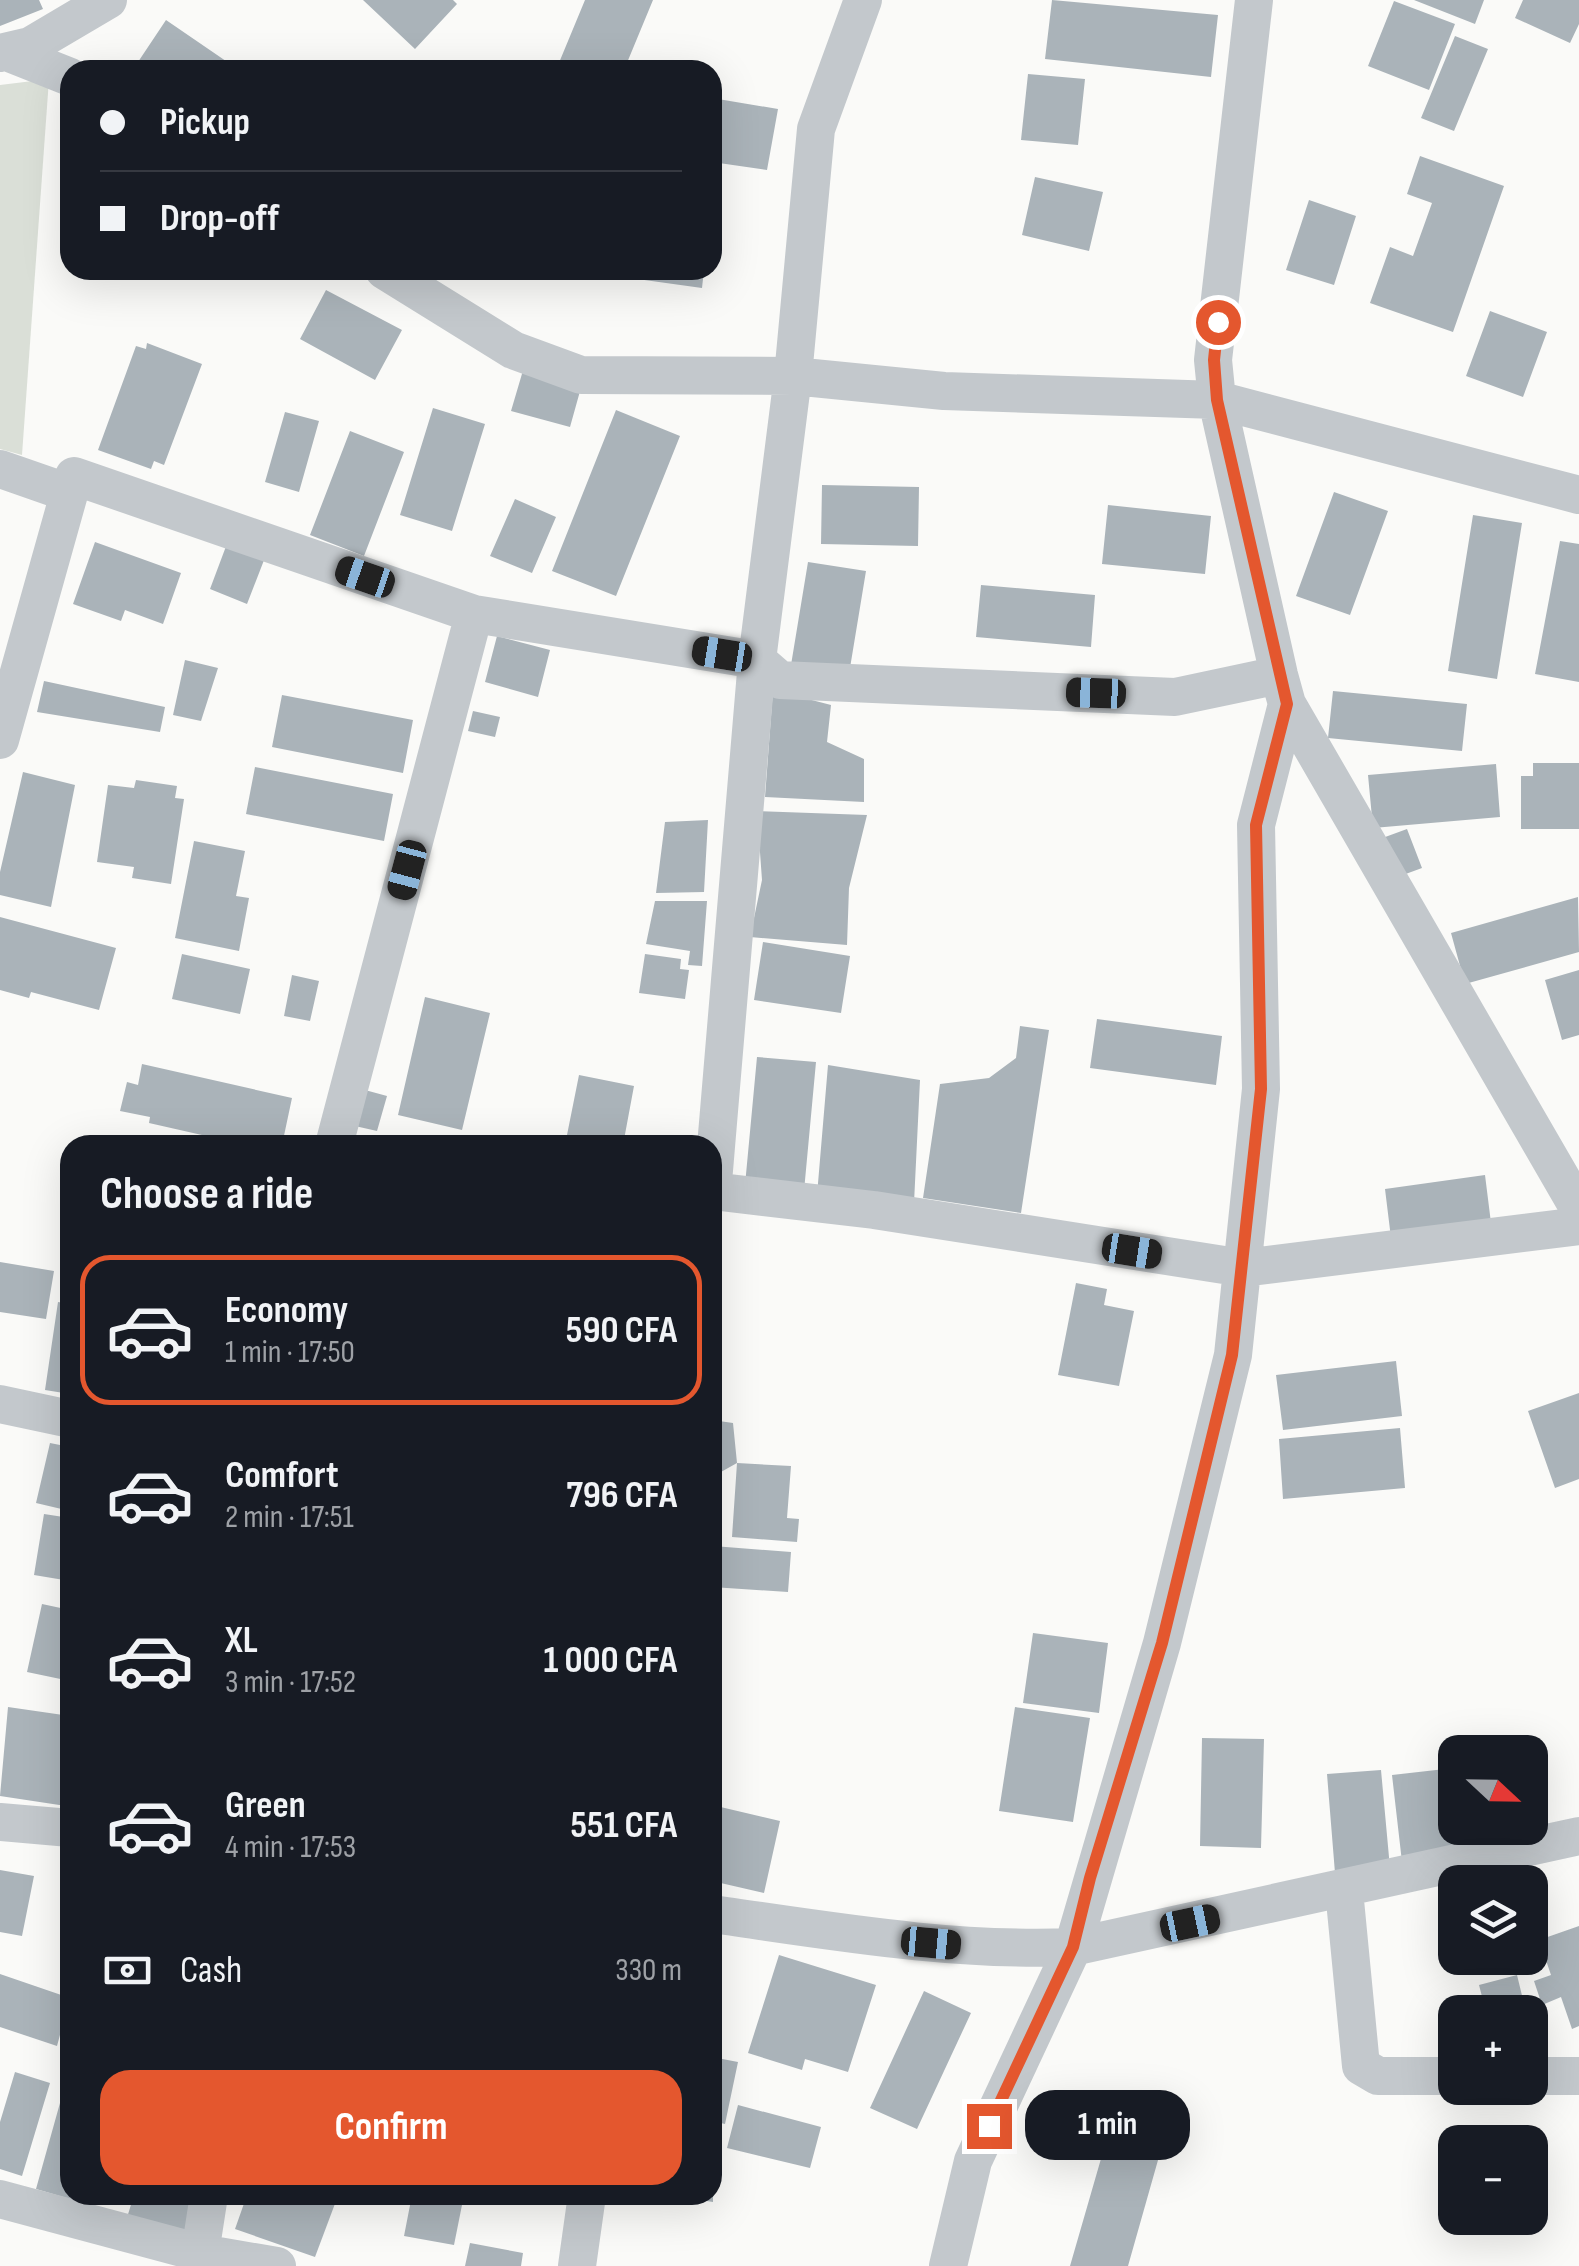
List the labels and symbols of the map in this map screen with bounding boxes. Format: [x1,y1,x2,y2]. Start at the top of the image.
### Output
route start [1196,300,1241,345]
car [332,553,398,601]
car [690,634,754,674]
car [1065,677,1127,709]
car [385,837,429,903]
car [1100,1231,1164,1271]
north arrow [1438,1735,1548,1845]
car [1158,1902,1222,1944]
car [900,1925,962,1961]
callout: 1 min [1024,2091,1189,2161]
route end [967,2104,1012,2149]

